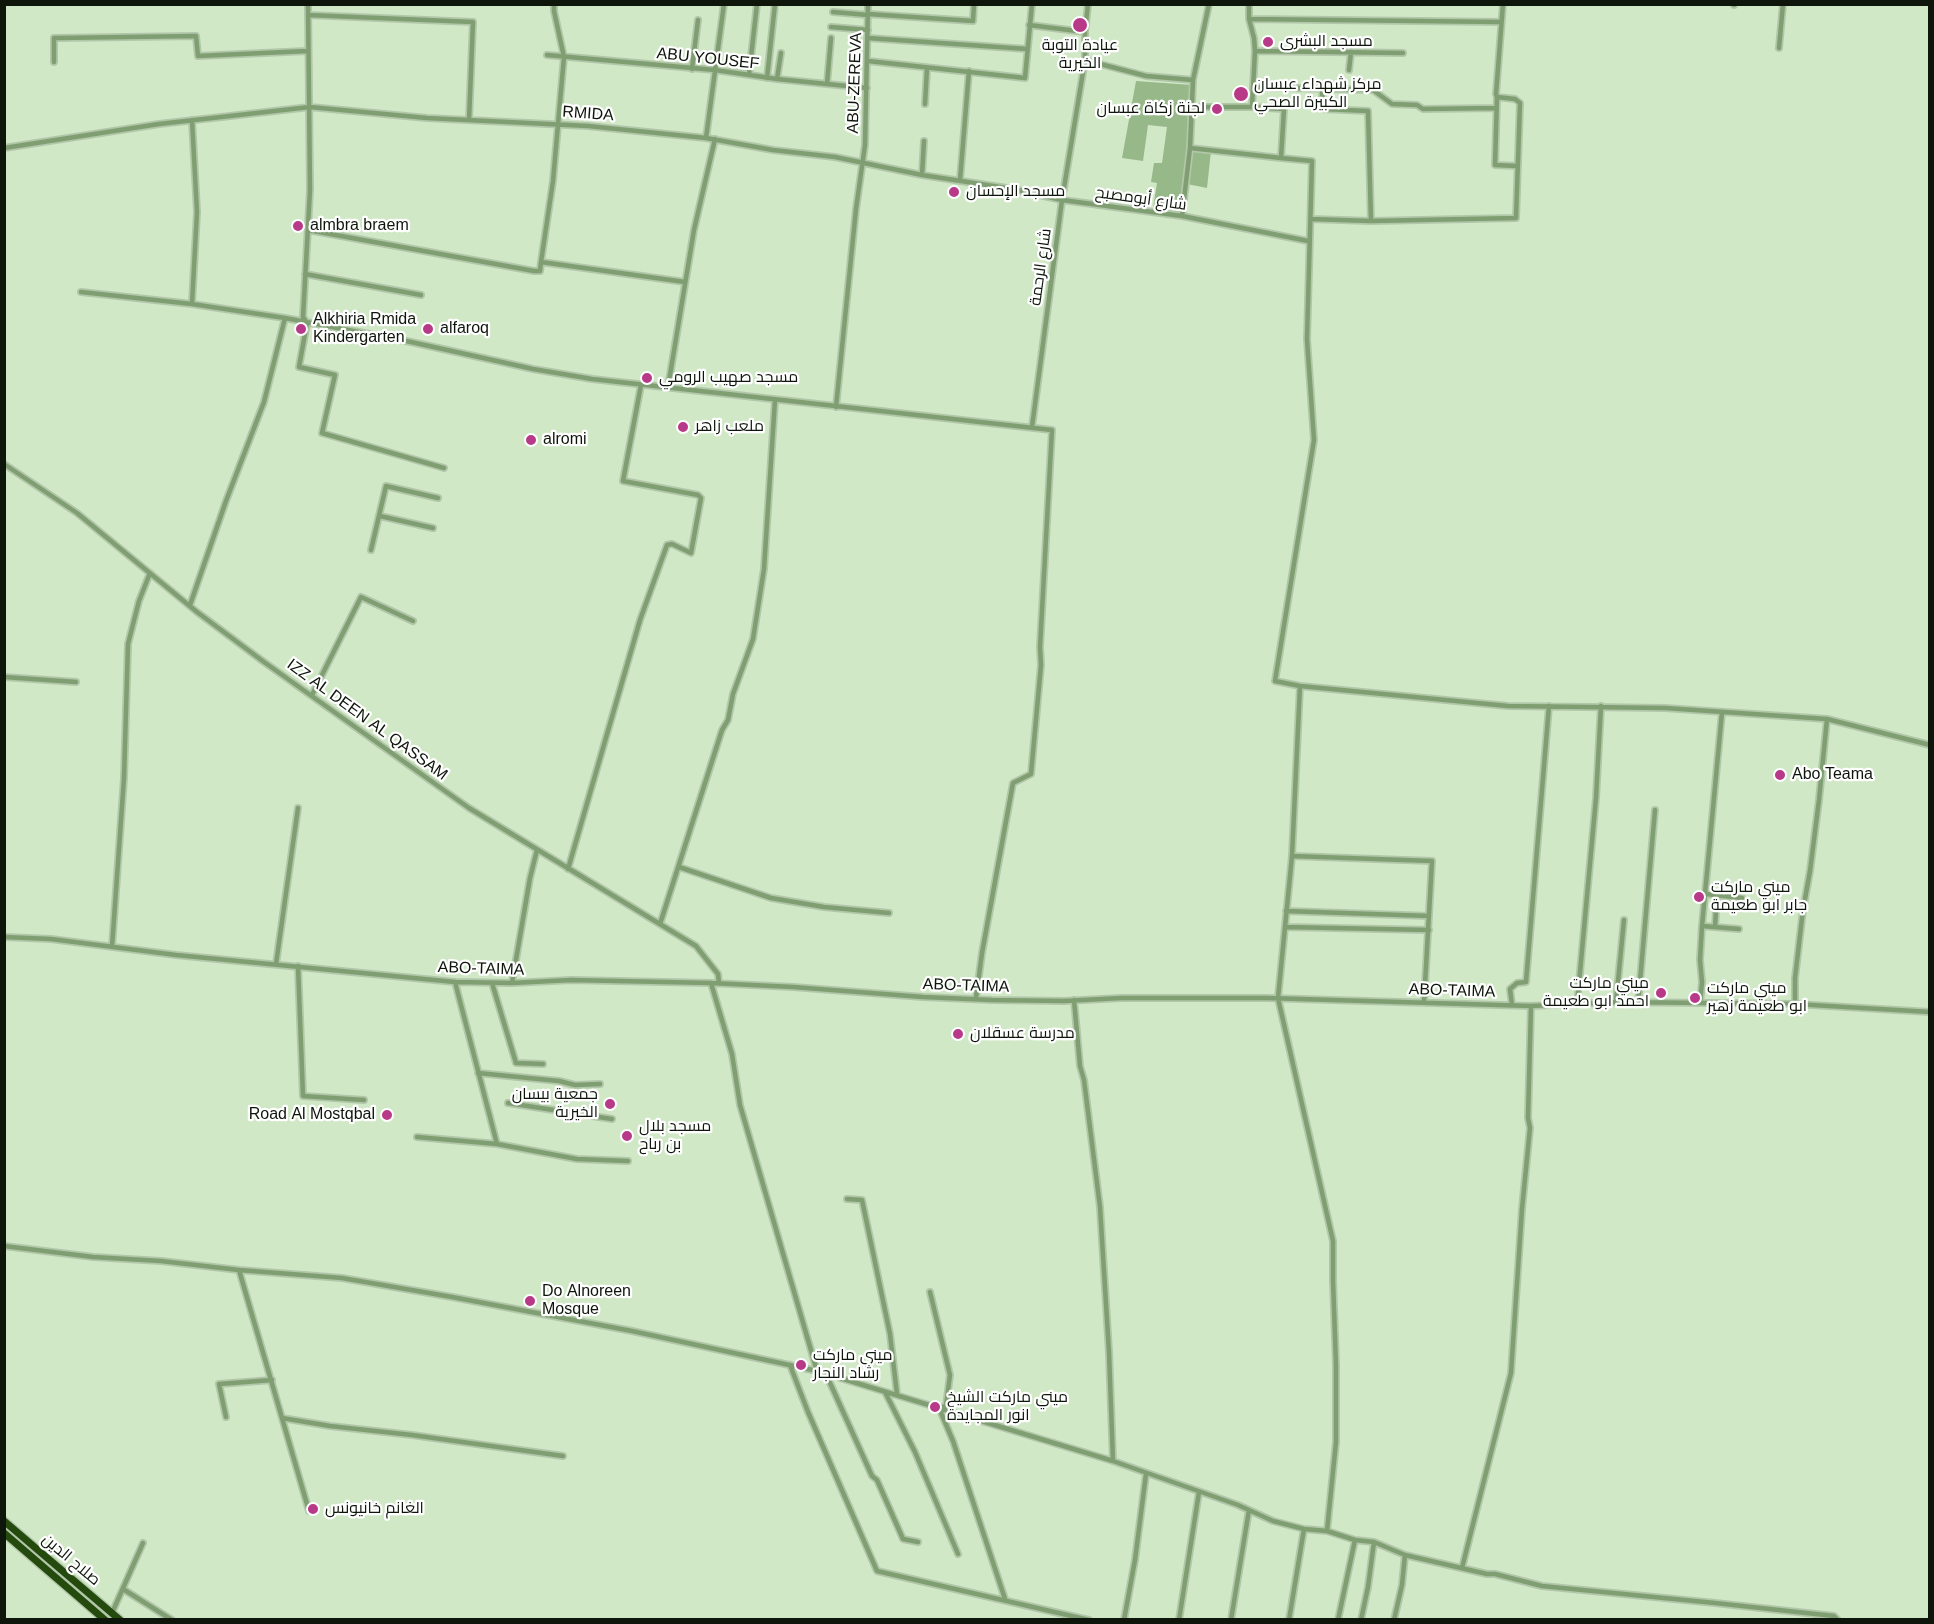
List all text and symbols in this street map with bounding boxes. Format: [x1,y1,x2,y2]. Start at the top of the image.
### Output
marker: عيادة التوبة الخيرية [1071,16,1089,34]
street label: ABU-ZEREVA [844,32,866,134]
place label: مسجد البشرى [1280,32,1373,52]
marker: مسجد البشرى [1261,35,1275,49]
place label: عيادة التوبة الخيرية [1042,36,1118,74]
street label: ABU YOUSEF [656,44,760,74]
place label: مركز شهداء عبسان الكبيرة الصحي [1254,75,1381,113]
marker: مركز شهداء عبسان الكبيرة الصحي [1232,85,1250,103]
place label: لجنة زكاة عبسان [1097,99,1205,119]
marker: لجنة زكاة عبسان [1210,102,1224,116]
street label: RMIDA [562,103,614,125]
place label: مسجد الإحسان [966,182,1065,202]
street label: شارع أبومصبح [1094,183,1188,215]
marker: مسجد الإحسان [947,185,961,199]
place label: almbra braem [310,216,409,236]
marker: almbra braem [291,219,305,233]
street label: شارع الرحمة [1026,227,1056,307]
place label: Alkhiria Rmida Kindergarten [313,310,416,348]
place label: alfaroq [440,319,489,339]
marker: Alkhiria Rmida Kindergarten [294,322,308,336]
marker: alfaroq [421,322,435,336]
place label: مسجد صهيب الرومي [659,368,798,388]
marker: مسجد صهيب الرومي [640,371,654,385]
place label: ملعب زاهر [695,417,764,437]
marker: ملعب زاهر [676,420,690,434]
place label: alromi [543,430,587,450]
marker: alromi [524,433,538,447]
street label: IZZ AL DEEN AL QASSAM [283,655,451,785]
place label: Abo Teama [1792,765,1873,785]
marker: Abo Teama [1773,768,1787,782]
place label: ميني ماركت جابر ابو طعيمة [1711,878,1807,916]
marker: ميني ماركت جابر ابو طعيمة [1692,890,1706,904]
street label: ABO-TAIMA [437,958,525,980]
place label: ميني ماركت احمد ابو طعيمة [1543,974,1649,1012]
street label: ABO-TAIMA [922,975,1010,997]
place label: ميني ماركت ابو طعيمة زهير [1707,979,1807,1017]
street label: ABO-TAIMA [1408,980,1496,1002]
marker: ميني ماركت احمد ابو طعيمة [1654,986,1668,1000]
marker: ميني ماركت ابو طعيمة زهير [1688,991,1702,1005]
place label: مدرسة عسقلان [970,1024,1075,1044]
marker: مدرسة عسقلان [951,1027,965,1041]
place label: جمعية بيسان الخيرية [512,1085,598,1123]
marker: جمعية بيسان الخيرية [603,1097,617,1111]
place label: Road Al Mostqbal [249,1105,375,1125]
marker: Road Al Mostqbal [380,1108,394,1122]
place label: مسجد بلال بن رباح [639,1117,711,1155]
marker: مسجد بلال بن رباح [620,1129,634,1143]
place label: Do Alnoreen Mosque [542,1282,631,1320]
marker: Do Alnoreen Mosque [523,1294,537,1308]
place label: ميني ماركت رشاد النجار [813,1346,892,1384]
marker: ميني ماركت رشاد النجار [794,1358,808,1372]
place label: ميني ماركت الشيخ انور المجايدة [947,1388,1068,1426]
marker: ميني ماركت الشيخ انور المجايدة [928,1400,942,1414]
place label: الغانم خانيونس [325,1499,424,1519]
marker: الغانم خانيونس [306,1502,320,1516]
street label: صلاح الدين [38,1530,104,1590]

